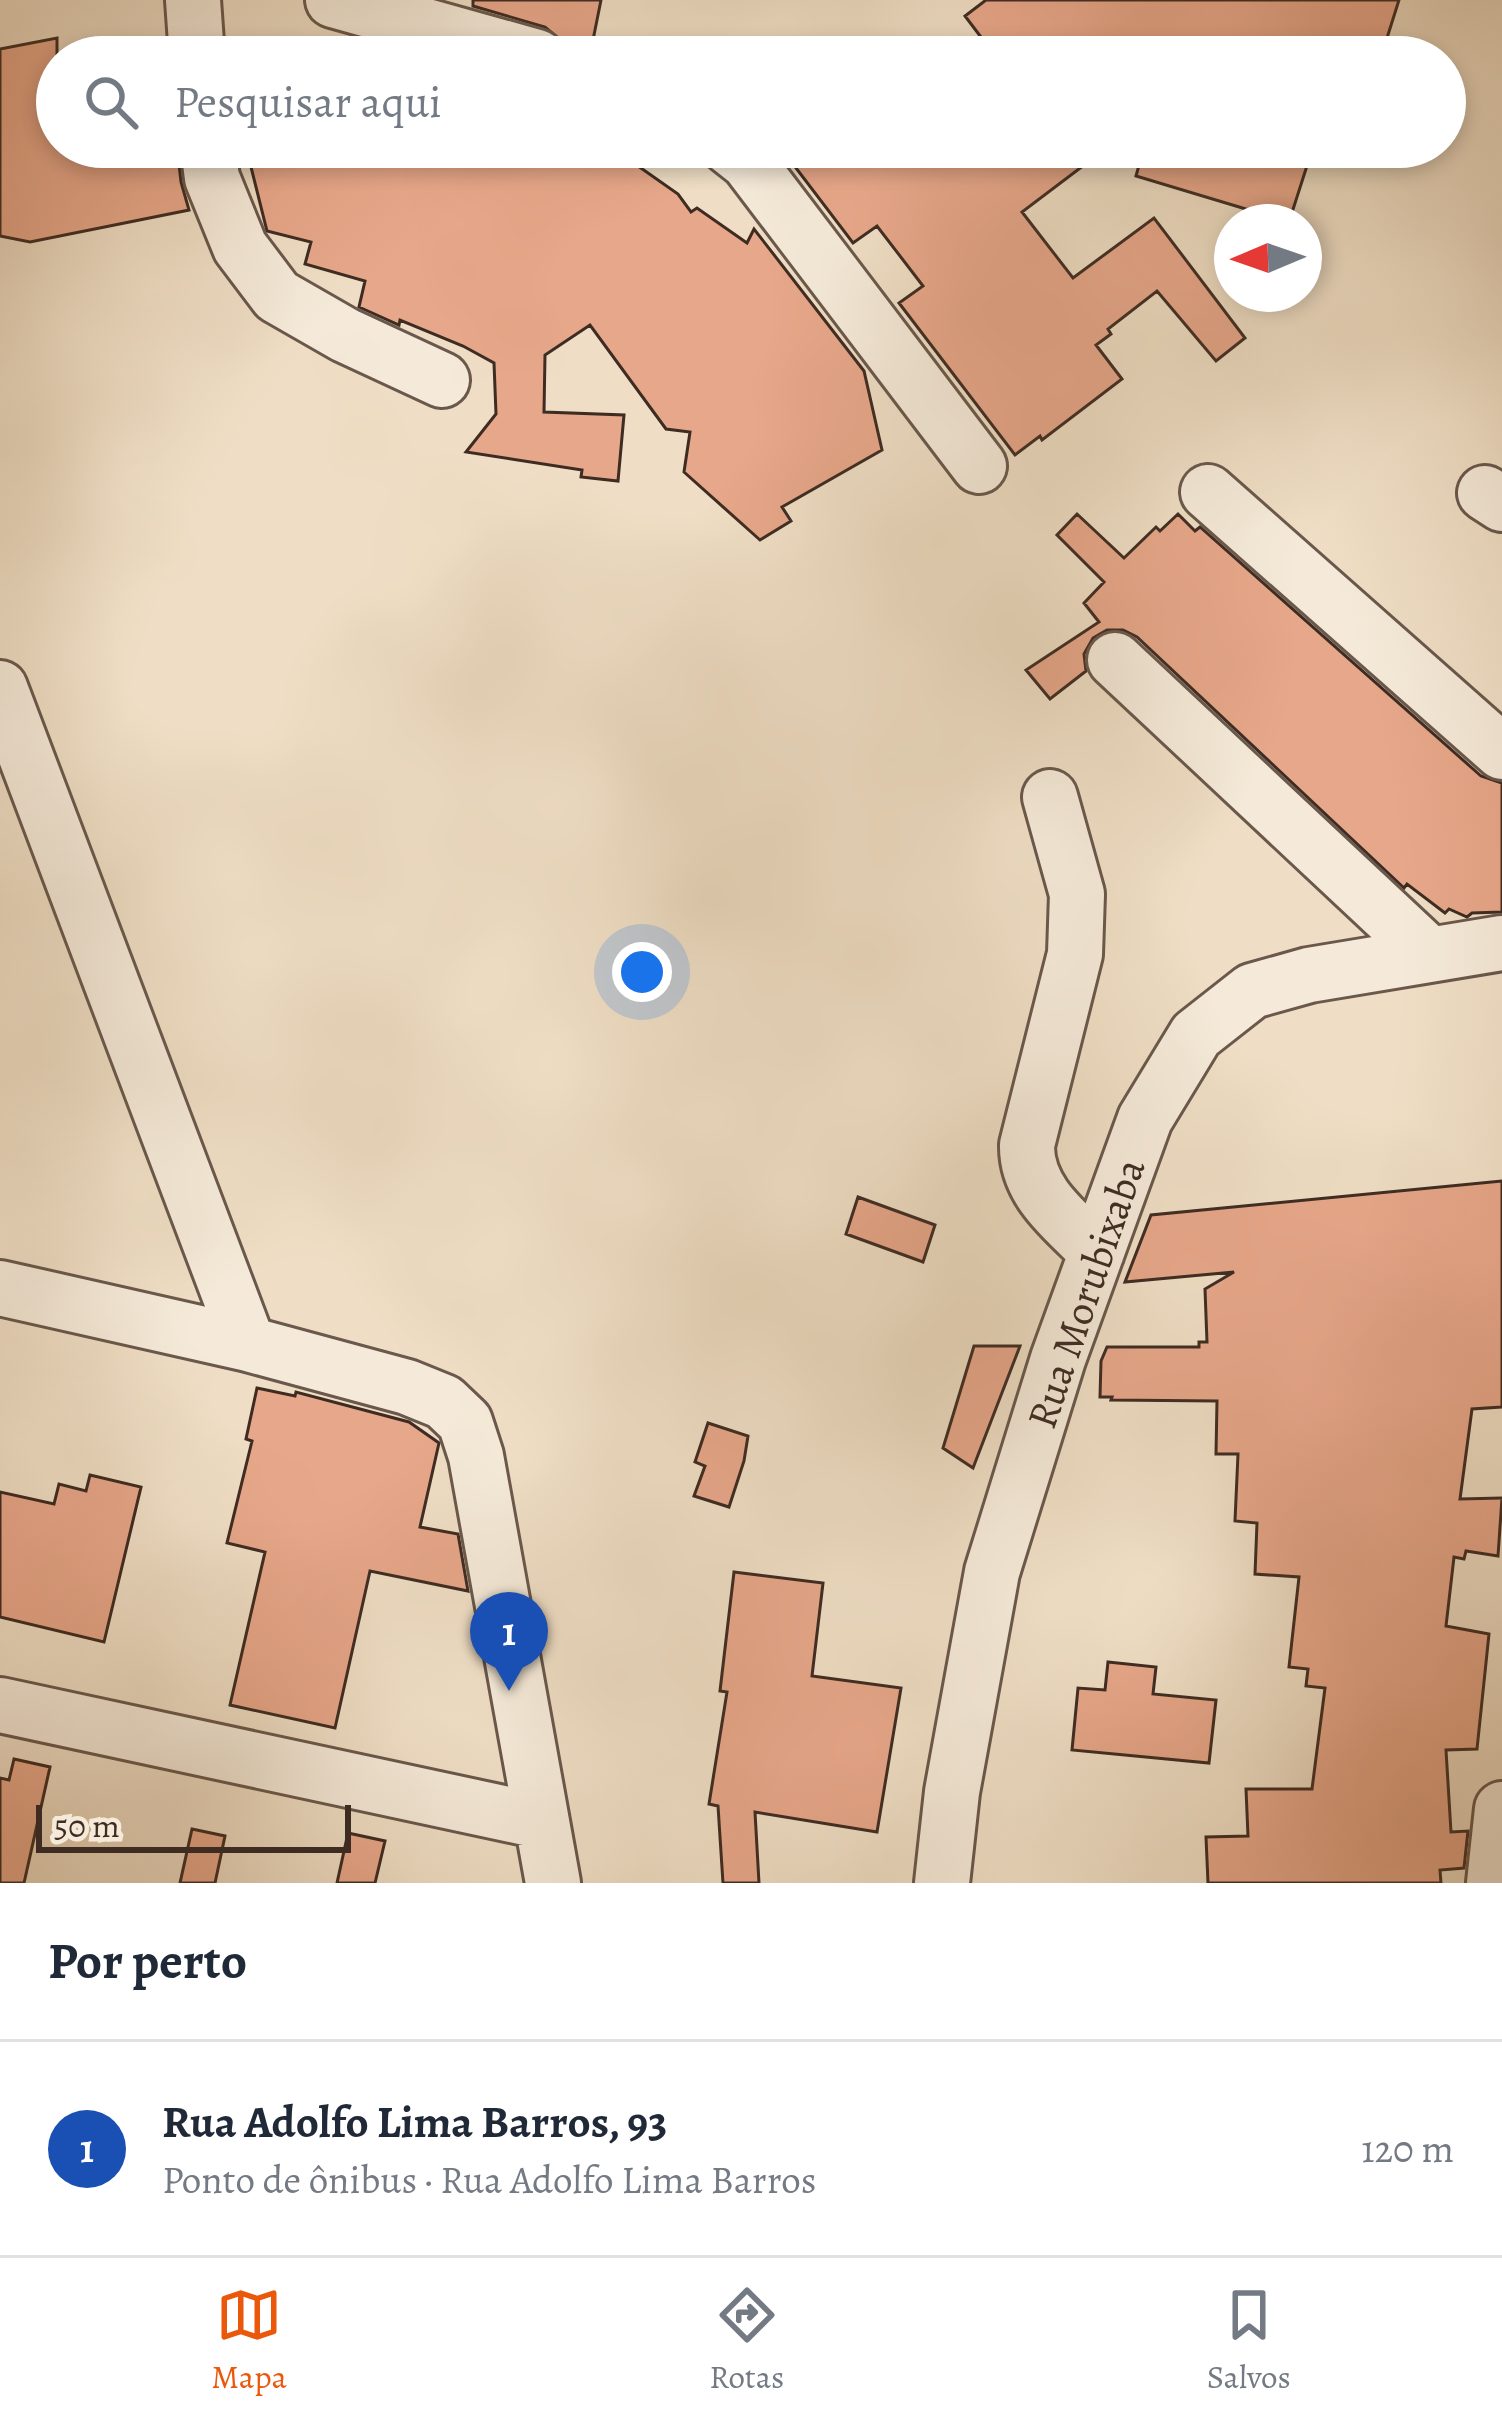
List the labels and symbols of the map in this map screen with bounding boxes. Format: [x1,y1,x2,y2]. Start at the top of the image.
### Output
north arrow [1214,204,1322,312]
your location [612,942,672,1002]
street label: Rua Morubixaba [1013,1150,1159,1436]
pin: 1 [470,1592,548,1691]
scale bar [36,1799,351,1852]

